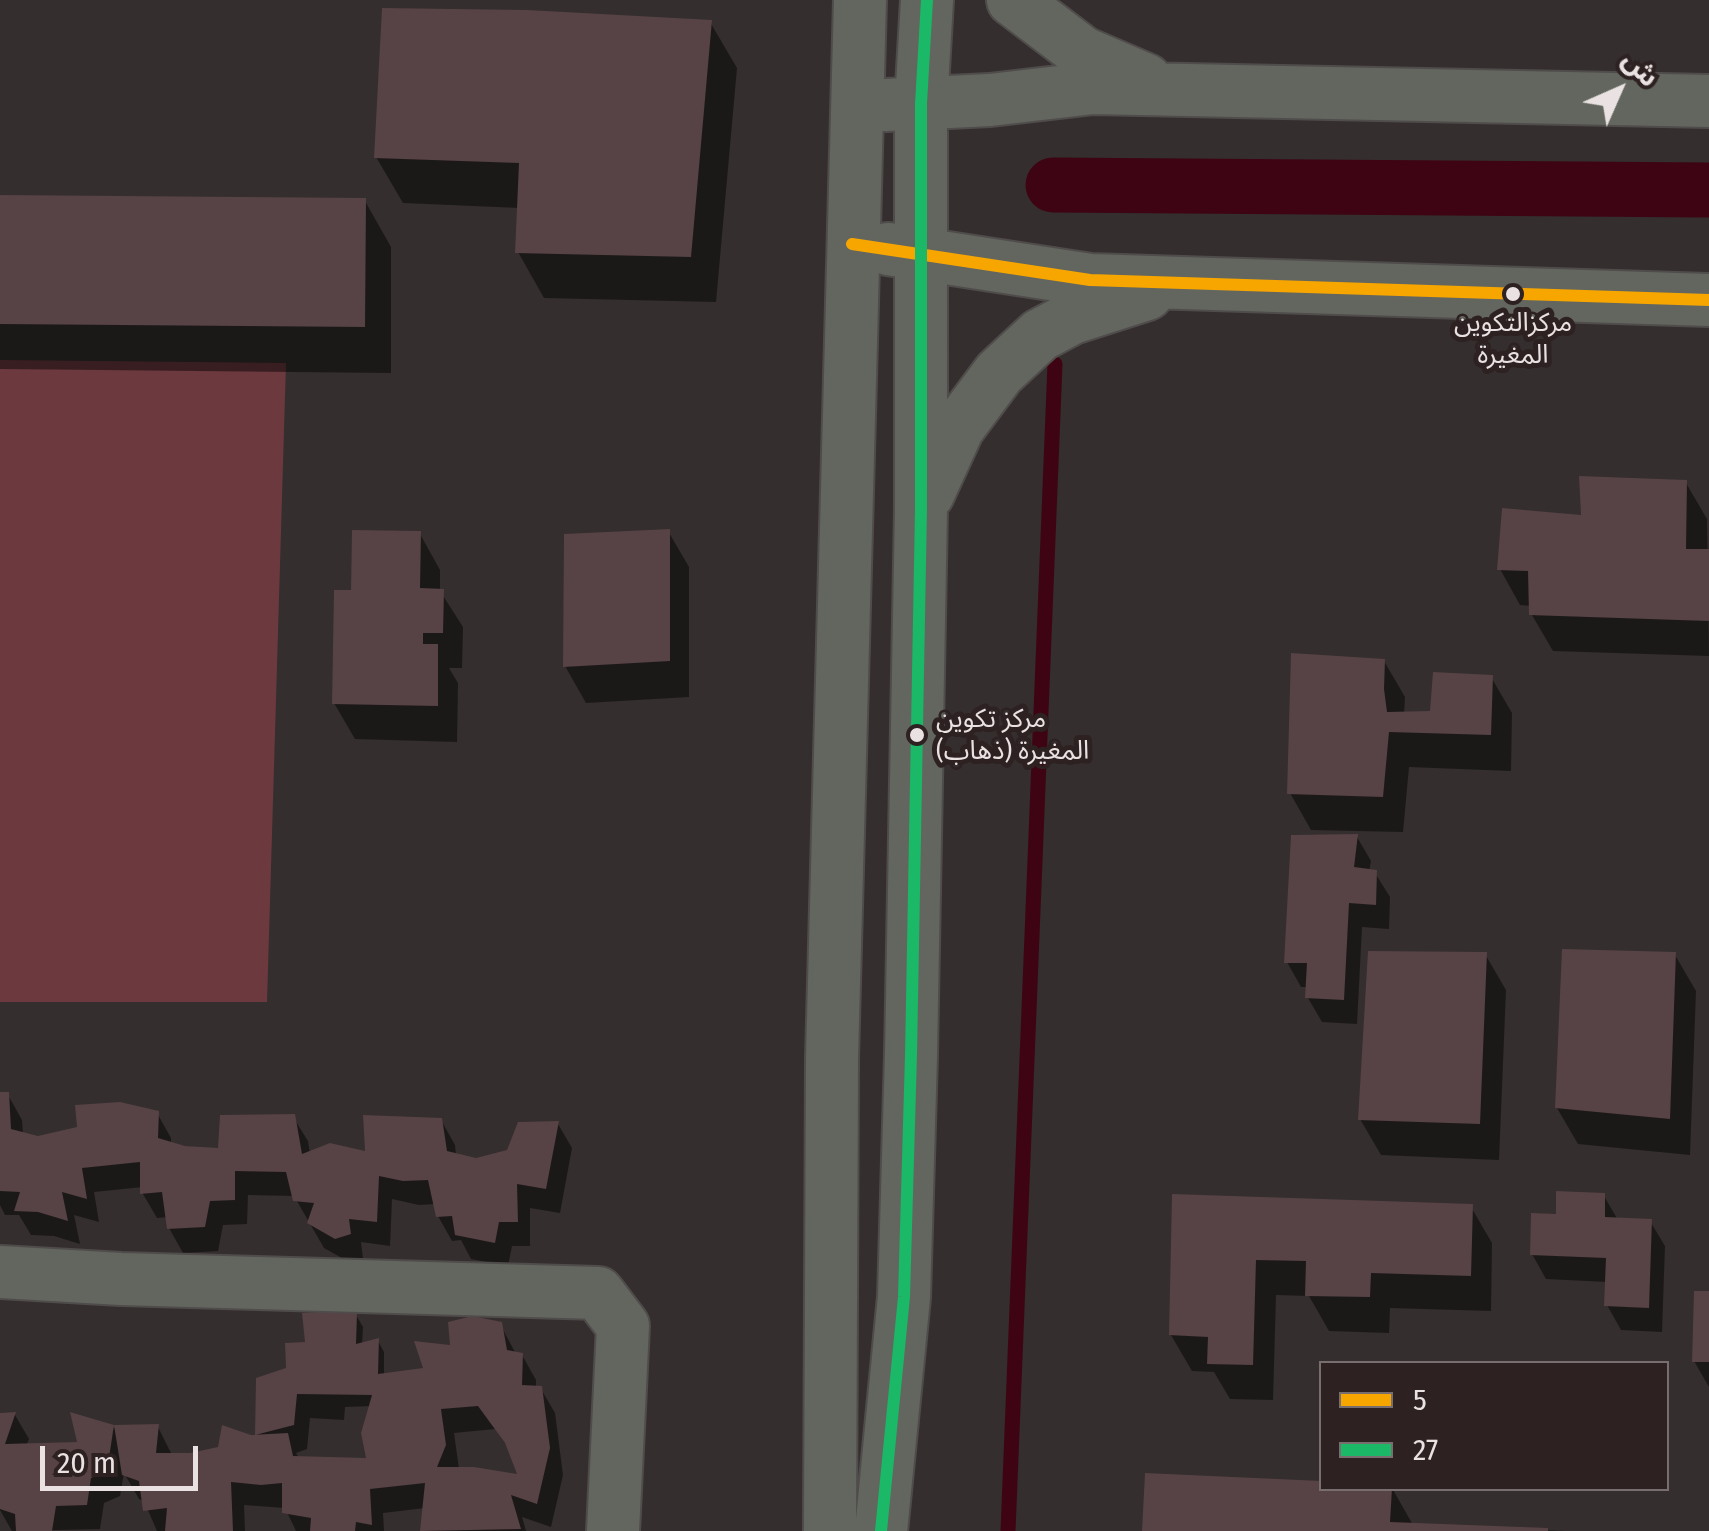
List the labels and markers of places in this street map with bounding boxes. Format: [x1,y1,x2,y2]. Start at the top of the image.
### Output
marker: مركزالتكوين المغيرة [1503,284,1523,304]
place label: مركزالتكوين المغيرة [1454,308,1572,369]
place label: مركز تكوين المغيرة (ذهاب) [936,704,1089,766]
marker: مركز تكوين المغيرة (ذهاب) [907,725,927,745]

